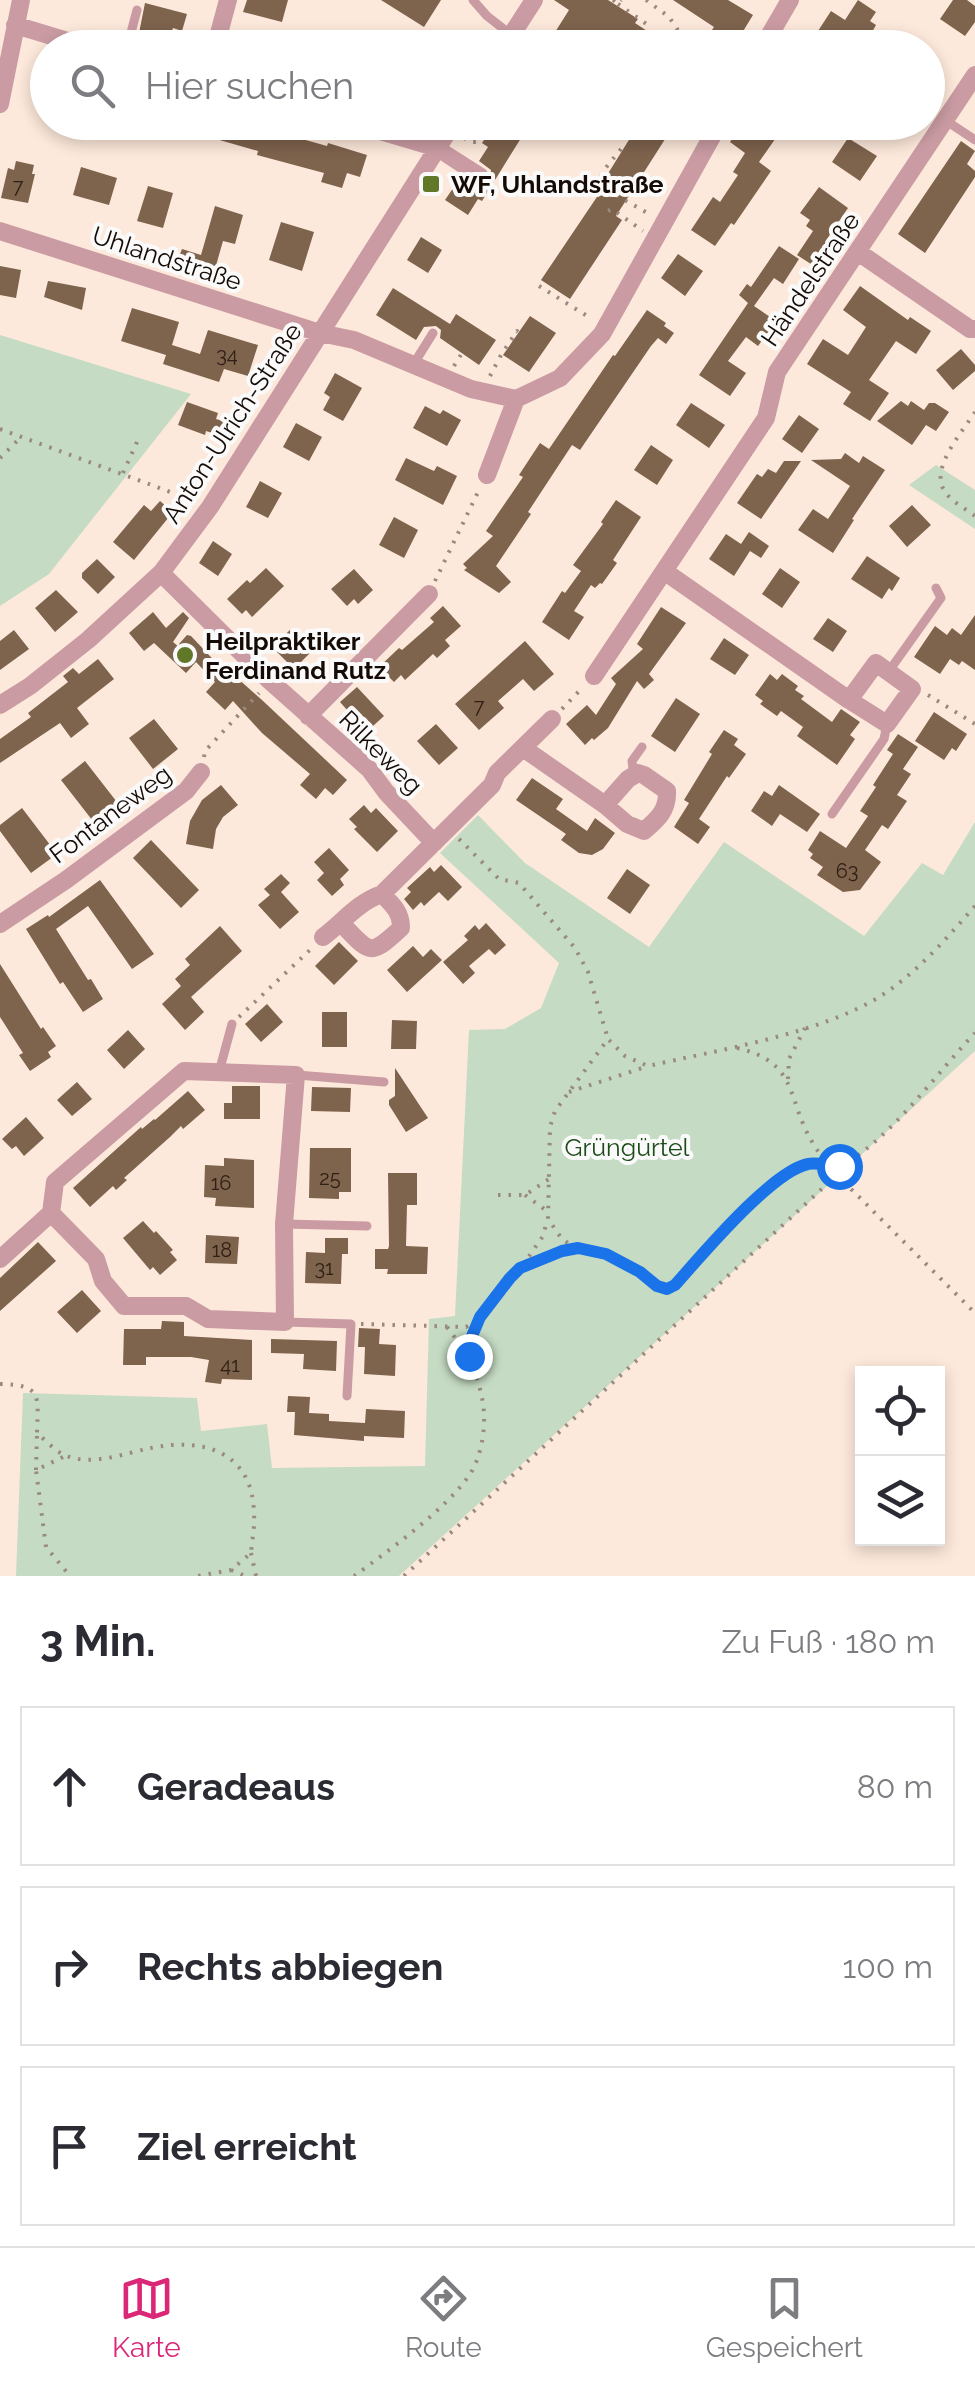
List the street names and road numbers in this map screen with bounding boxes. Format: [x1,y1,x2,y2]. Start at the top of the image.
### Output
street label: Händelstraße [754,206,866,352]
street label: Uhlandstraße [89,220,245,296]
street label: Anton-Ulrich-Straße [156,317,308,529]
street label: Rilkeweg [333,704,429,800]
street label: Fontaneweg [43,759,177,869]

